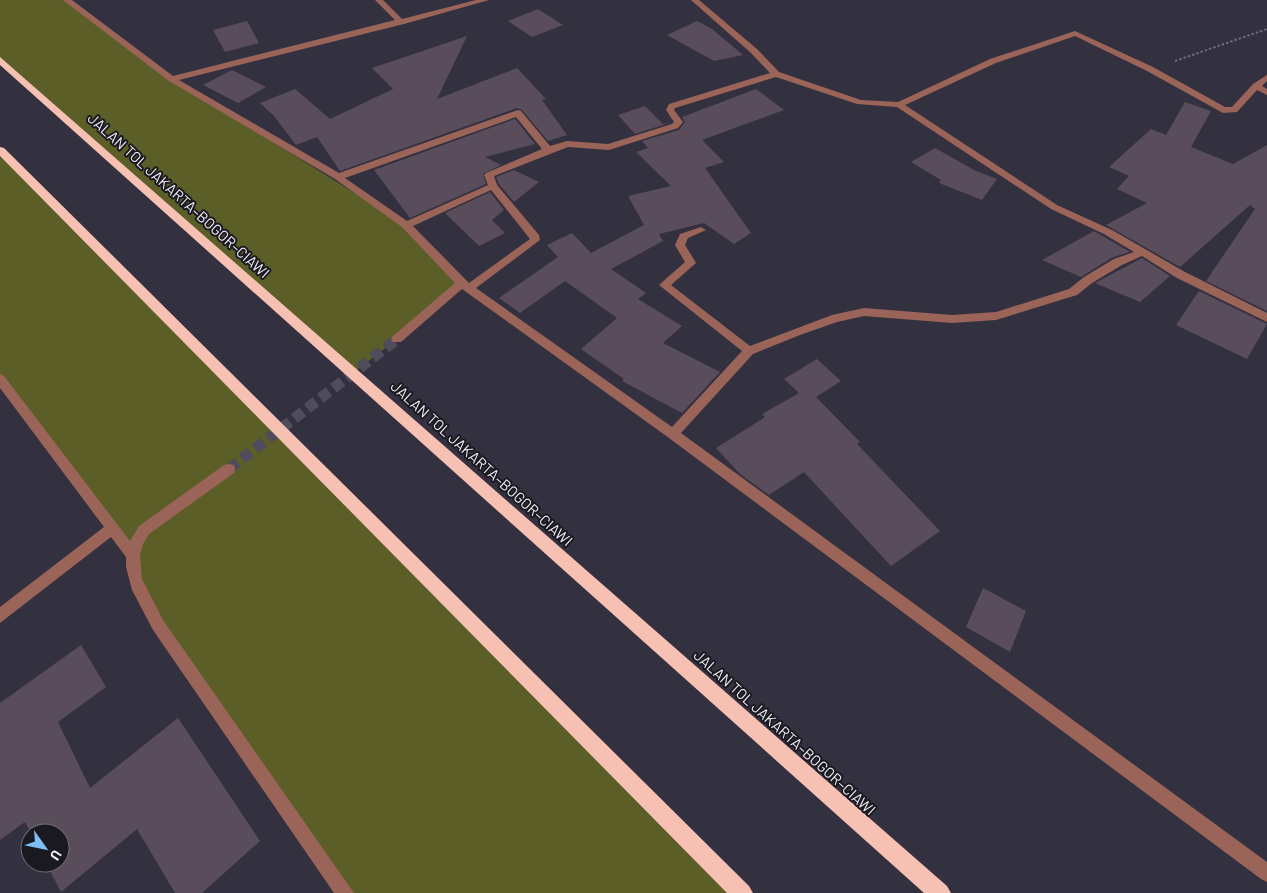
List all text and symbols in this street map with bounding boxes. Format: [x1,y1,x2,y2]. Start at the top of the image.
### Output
street label: JALAN TOL JAKARTA–BOGOR–CIAWI [84,109,274,281]
street label: JALAN TOL JAKARTA–BOGOR–CIAWI [387,377,577,549]
street label: JALAN TOL JAKARTA–BOGOR–CIAWI [690,646,880,818]
north arrow [20,823,70,873]
text: U [47,847,66,864]

